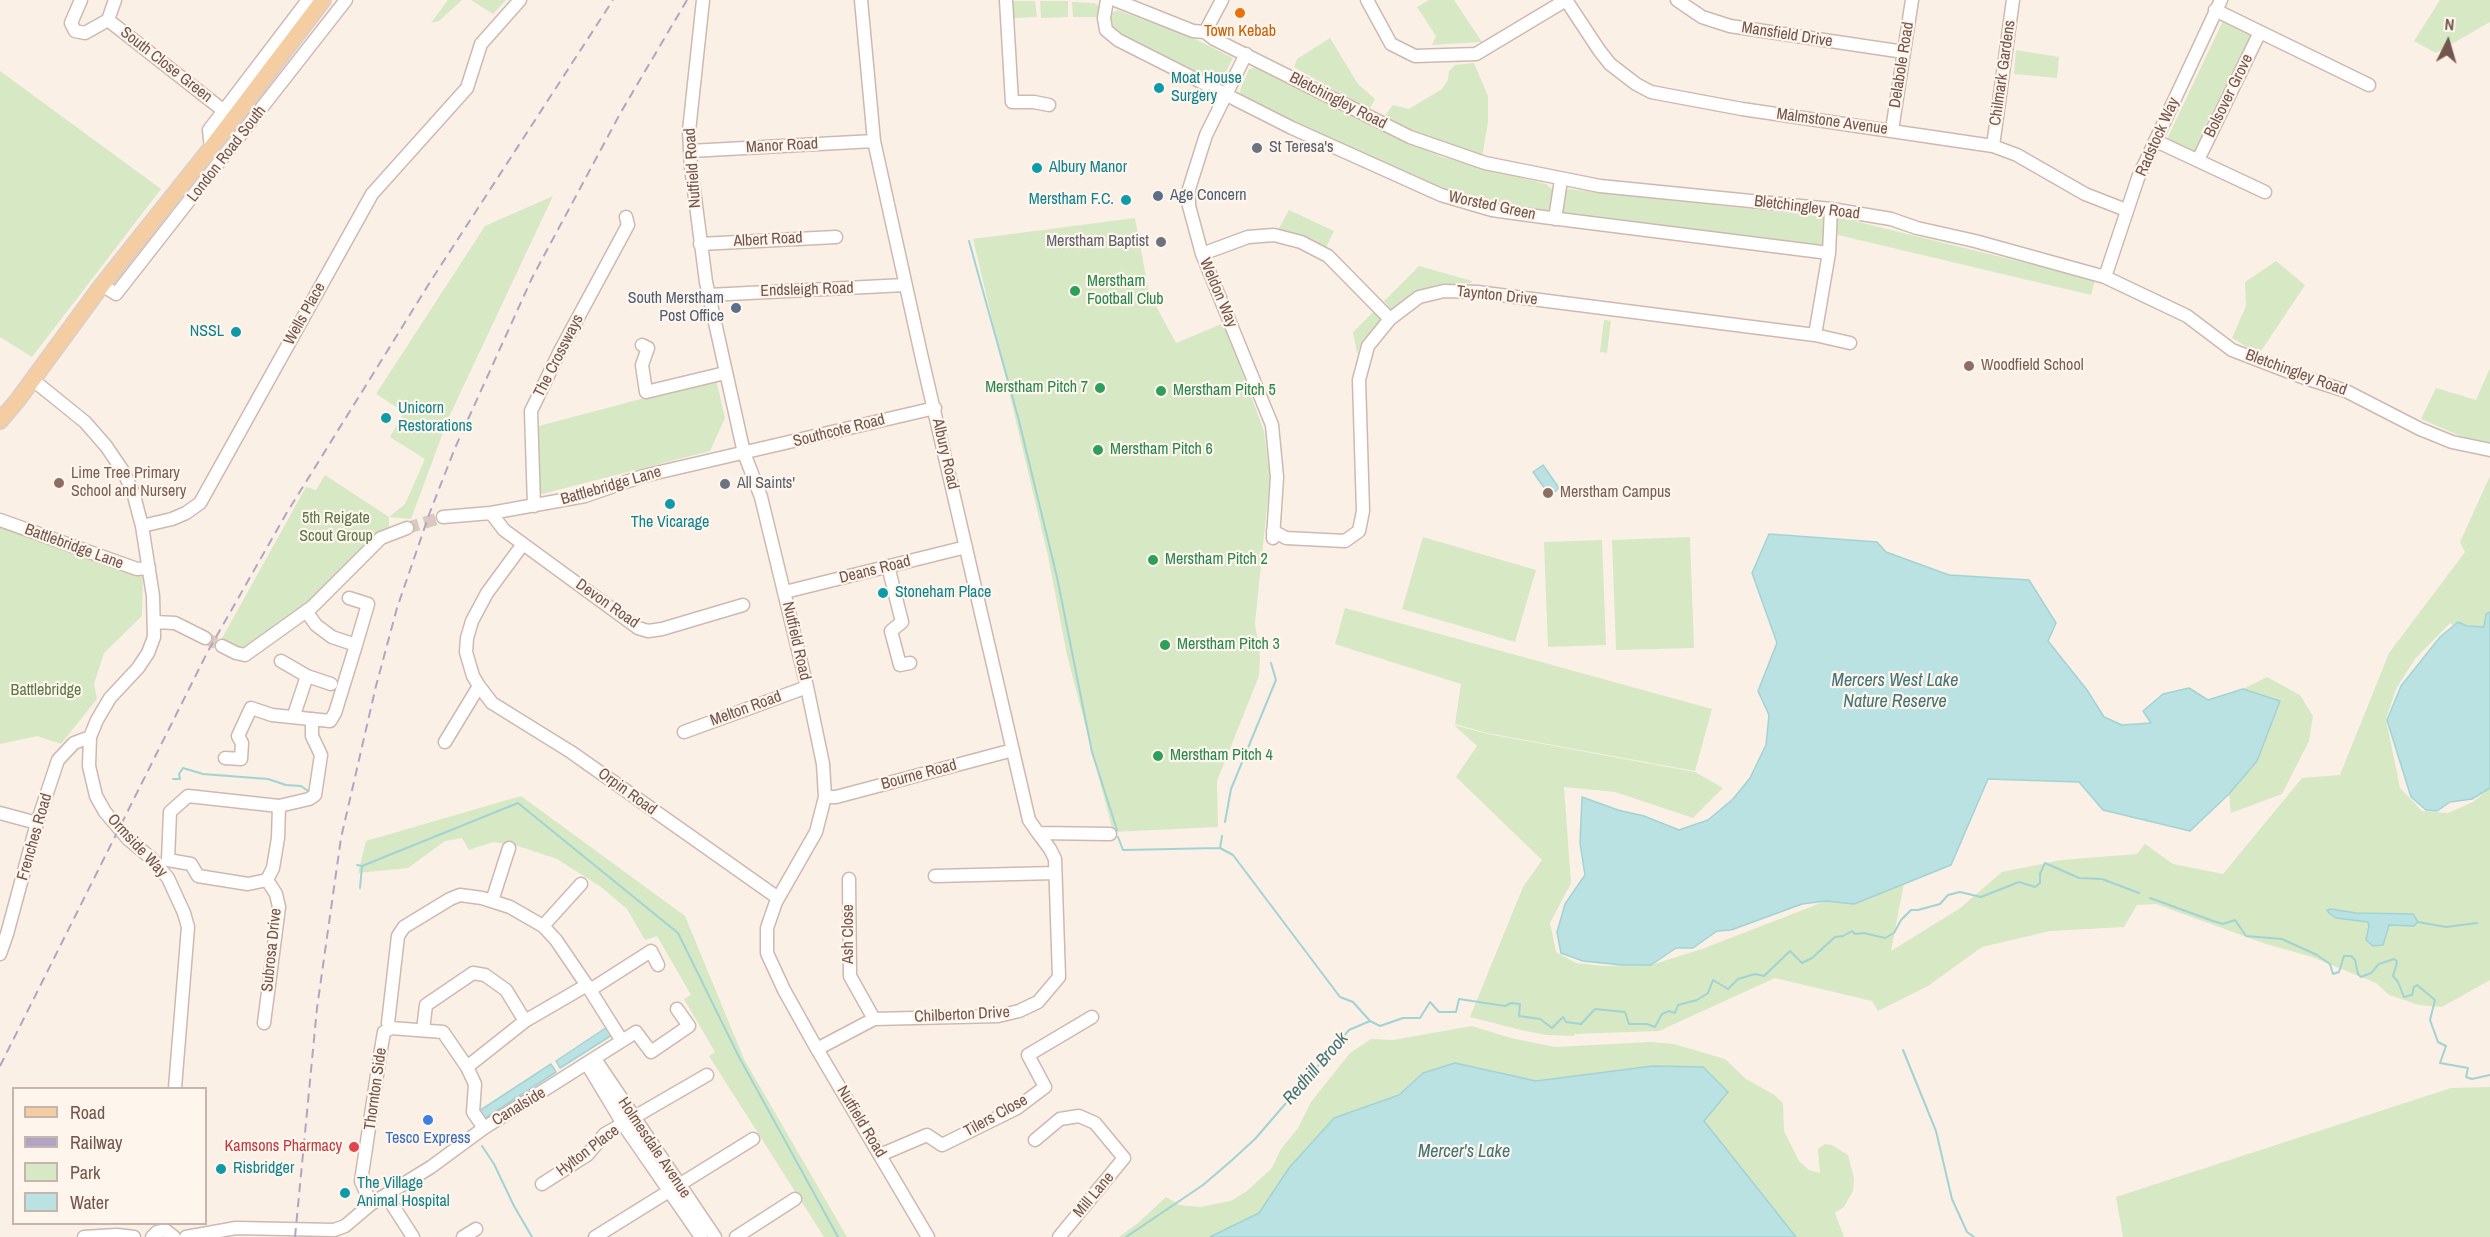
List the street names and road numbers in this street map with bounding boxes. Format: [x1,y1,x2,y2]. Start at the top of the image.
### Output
street label: Mansfield Drive [1740,18,1834,52]
street label: Chilmark Gardens [1986,19,2020,127]
street label: Delabole Road [1886,21,1918,109]
street label: South Close Green [116,23,216,107]
street label: Bolsover Grove [2201,51,2257,141]
street label: Bletchingley Road [1286,68,1390,134]
street label: Radstock Way [2132,95,2184,179]
street label: London Road South [184,102,270,206]
street label: Malmstone Avenue [1775,105,1889,139]
street label: Nutfield Road [681,127,705,209]
street label: Manor Road [745,135,819,157]
street label: Worsted Green [1447,187,1537,225]
street label: Bletchingley Road [1753,192,1861,224]
street label: Albert Road [733,229,803,251]
street label: Weldon Way [1195,255,1241,331]
street label: Wells Place [280,279,330,349]
street label: Endsleigh Road [760,279,854,301]
street label: Taynton Drive [1456,282,1538,310]
street label: The Crossways [530,311,588,401]
street label: Bletchingley Road [2243,346,2349,400]
street label: Southcote Road [791,410,887,452]
street label: Albury Road [928,417,962,491]
street label: Battlebridge Lane [559,462,663,510]
street label: Battlebridge Lane [22,520,126,574]
street label: Deans Road [837,552,913,588]
street label: Devon Road [572,575,642,633]
street label: Nutfield Road [778,600,814,682]
street label: Melton Road [708,687,784,731]
street label: Bourne Road [879,756,959,794]
street label: Orpin Road [594,764,660,820]
street label: Frenches Road [13,791,57,883]
street label: Ormside Way [103,810,171,882]
street label: Ash Close [839,904,859,964]
street label: Subrosa Drive [258,907,286,993]
street label: Chilberton Drive [914,1003,1010,1027]
street label: Thornton Side [361,1046,391,1132]
street label: Nutfield Road [832,1083,890,1161]
street label: Canalside [489,1084,549,1130]
street label: Tilers Close [961,1091,1031,1141]
street label: Holmesdale Avenue [613,1094,695,1202]
street label: Hylton Place [553,1121,623,1181]
street label: Mill Lane [1070,1168,1118,1222]

